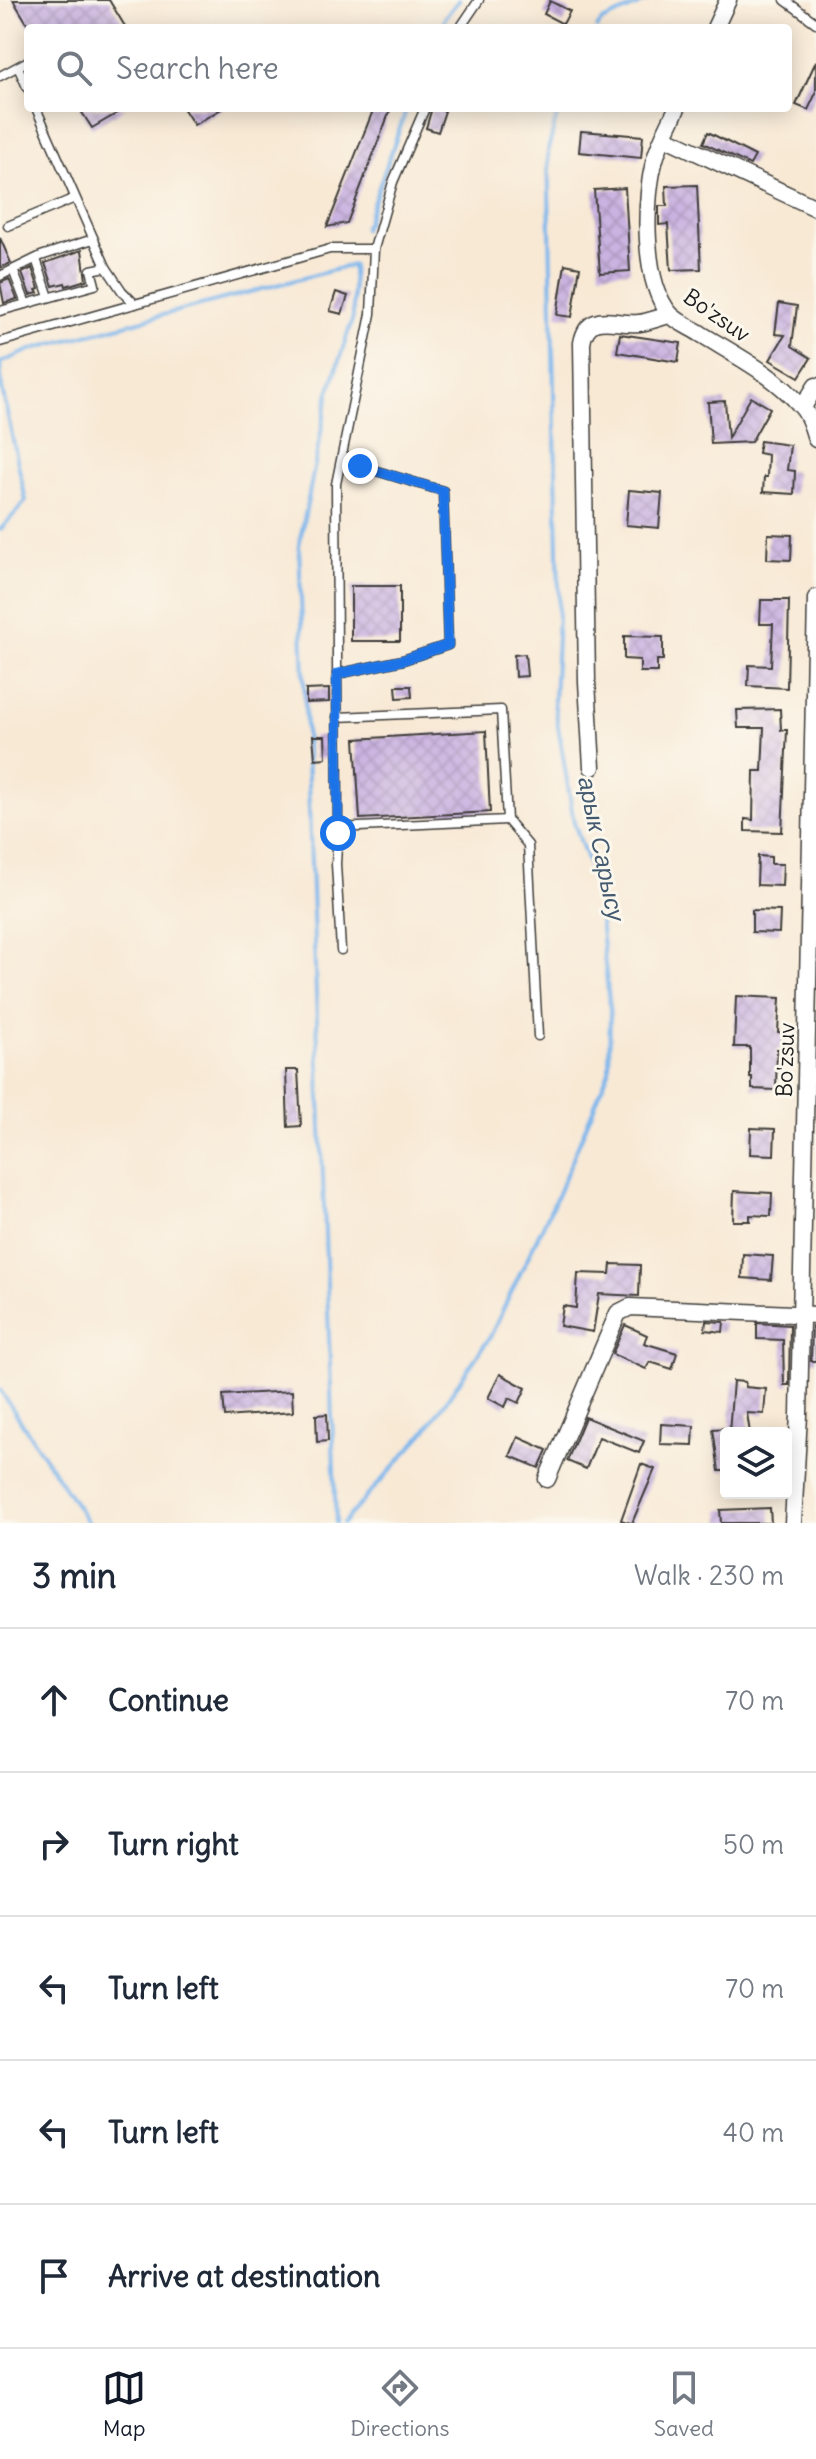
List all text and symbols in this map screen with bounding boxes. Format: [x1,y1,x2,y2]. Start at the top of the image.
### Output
search box [24,24,792,112]
icon: search [52,46,96,90]
text: Search here [116,49,279,87]
street label: Bo'zsuv [678,282,756,348]
route end [342,448,378,484]
water label: арык Сарысу [572,774,632,926]
route start [320,815,356,851]
street label: Bo'zsuv [770,1022,800,1098]
map controls [720,1427,792,1499]
button: layers [720,1427,792,1499]
text: 3 min [32,1554,117,1597]
text: Walk · 230 m [634,1559,784,1592]
icon: ahead [32,1678,76,1722]
text: Continue [108,1681,229,1719]
text: 70 m [725,1684,784,1717]
icon: right [32,1822,76,1866]
text: Turn right [108,1825,239,1863]
text: 50 m [723,1828,784,1861]
icon: left [32,1966,76,2010]
text: Turn left [108,1969,219,2007]
text: 70 m [725,1972,784,2005]
icon: left [32,2110,76,2154]
text: Turn left [108,2113,219,2151]
text: 40 m [723,2116,784,2149]
icon: arrive [32,2254,76,2298]
text: Arrive at destination [108,2257,380,2295]
tab: Map [102,2366,146,2442]
tab: Directions [350,2366,450,2442]
tab: Saved [654,2366,714,2442]

